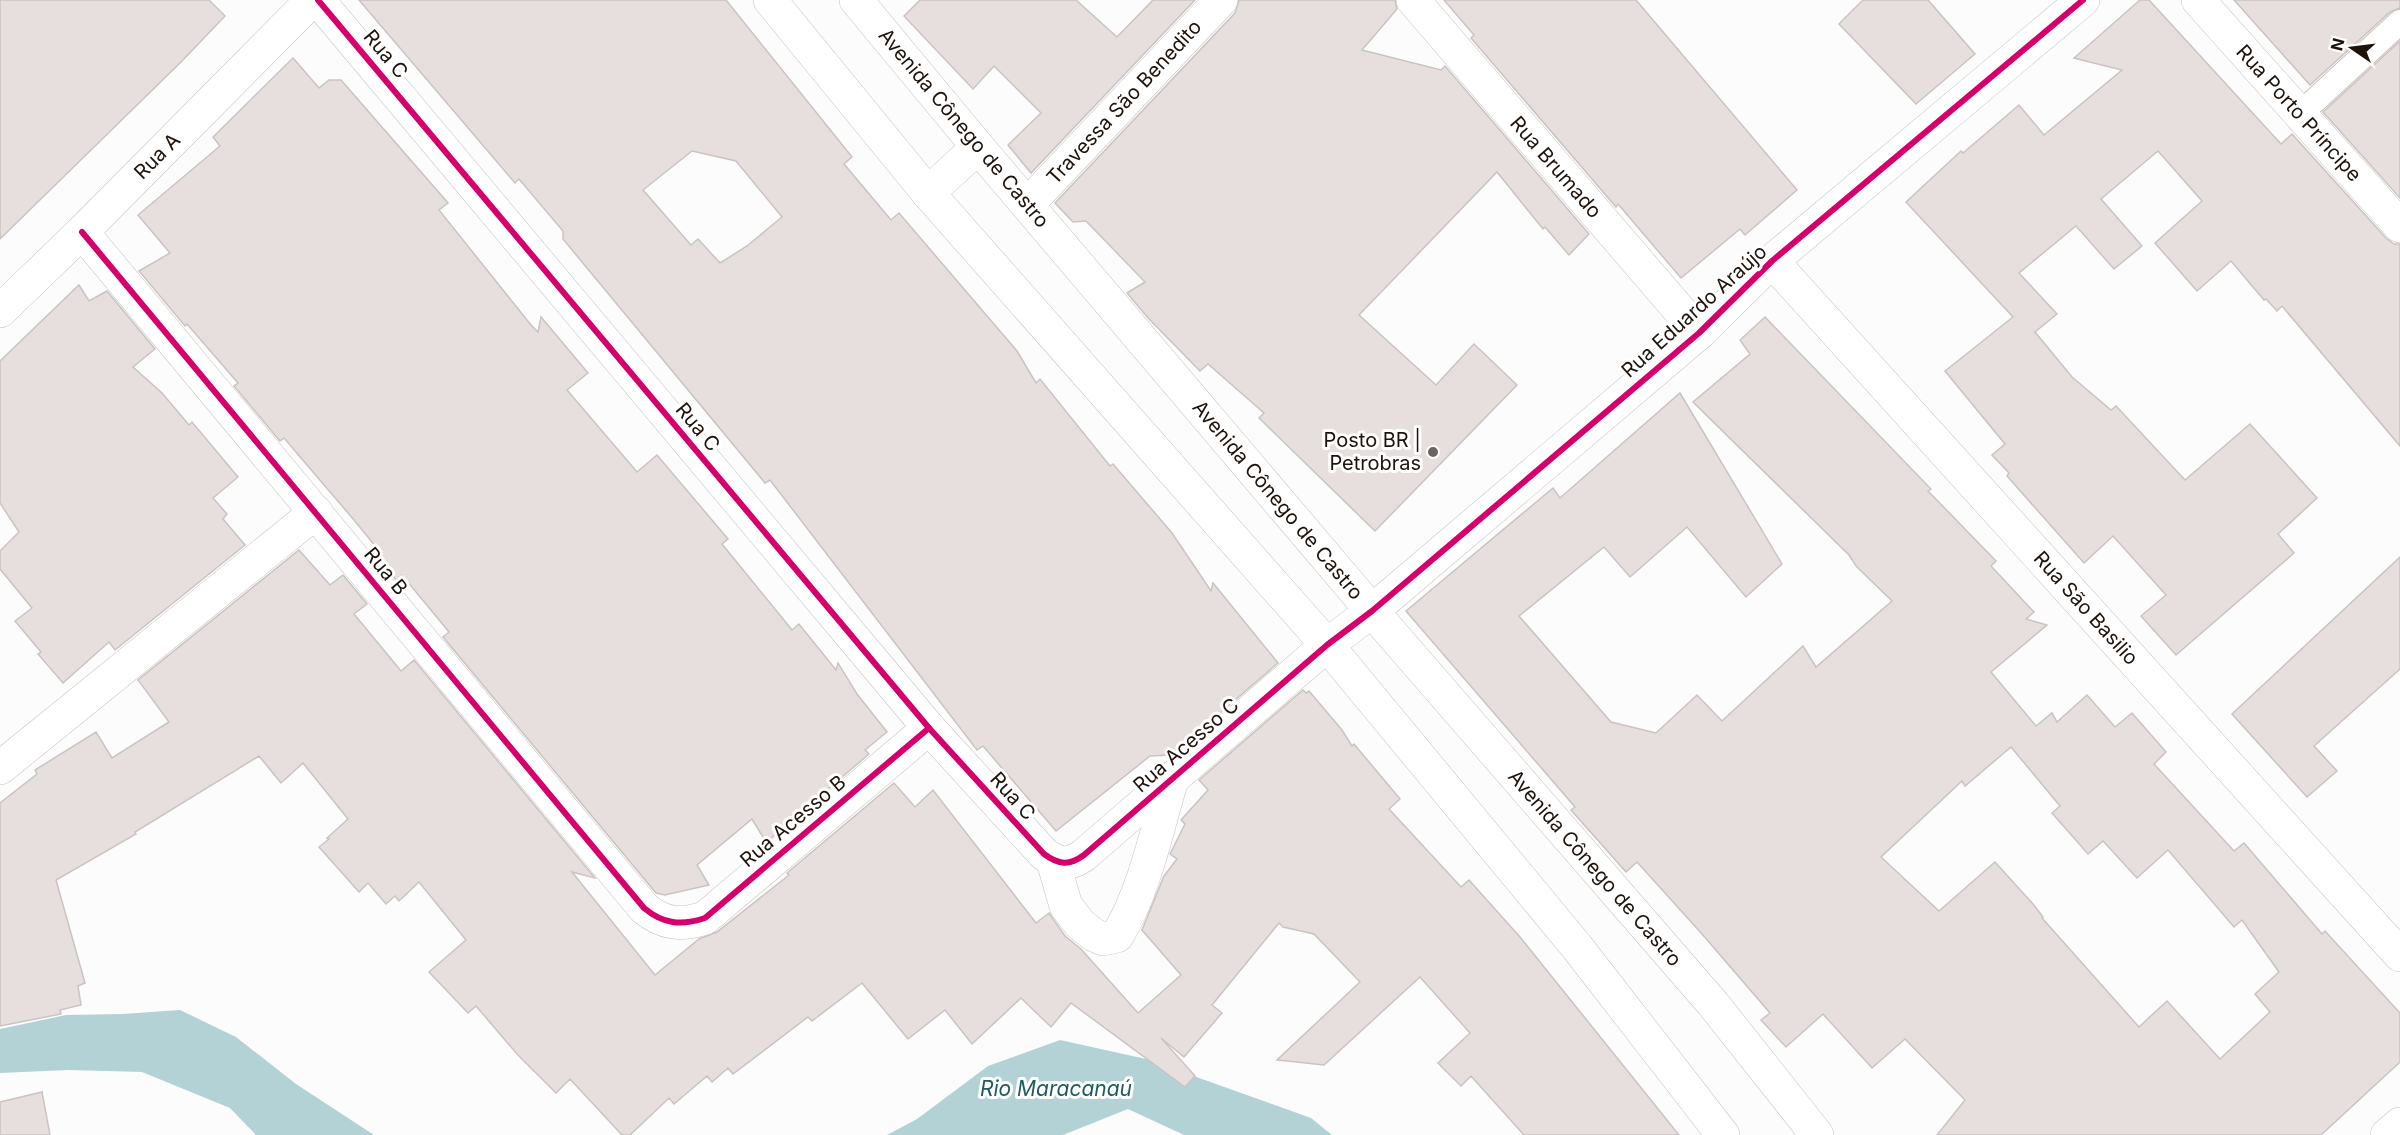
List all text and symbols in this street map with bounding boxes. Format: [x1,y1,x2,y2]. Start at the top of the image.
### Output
street label: Travessa São Benedito [1042,15,1206,189]
north arrow [2322,18,2382,78]
street label: Avenida Cônego de Castro [874,24,1054,232]
street label: Rua C [359,25,413,83]
text: N [2326,36,2349,53]
street label: Rua Porto Príncipe [2231,40,2367,186]
street label: Rua Brumado [1505,111,1607,223]
street label: Rua A [129,128,185,184]
street label: Rua Eduardo Araújo [1616,239,1772,383]
street label: Avenida Cônego de Castro [1188,396,1368,604]
street label: Rua C [671,398,725,456]
place label: Posto BR | Petrobras [1324,428,1421,475]
marker: Posto BR | Petrobras [1426,445,1440,459]
street label: Rua B [359,542,413,600]
street label: Rua São Basilio [2029,546,2143,670]
street label: Rua Acesso C [1128,693,1244,797]
street label: Avenida Cônego de Castro [1503,765,1687,971]
street label: Rua C [985,767,1041,825]
street label: Rua Acesso B [735,770,851,872]
water label: Rio Maracanaú [980,1076,1132,1101]

